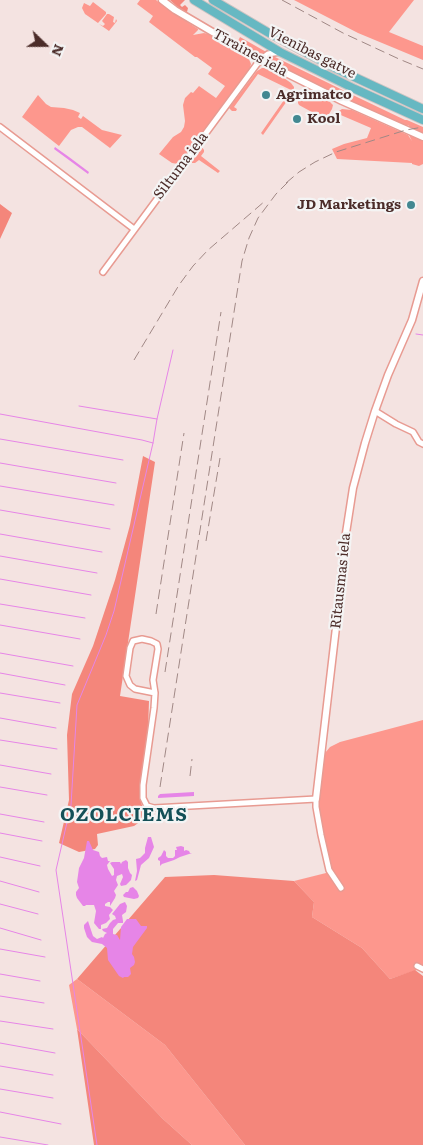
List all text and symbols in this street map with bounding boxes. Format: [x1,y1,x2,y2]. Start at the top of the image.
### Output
north arrow [20,20,70,70]
street label: Vienības gatve [265,24,359,82]
street label: Tīraines iela [210,26,290,80]
text: N [47,41,70,60]
place label: Agrimatco [276,87,352,103]
marker: Agrimatco [260,89,272,101]
place label: Kool [307,111,340,127]
marker: Kool [291,113,303,125]
street label: Siltuma iela [150,129,212,203]
place label: JD Marketings [297,197,401,213]
marker: JD Marketings [405,199,417,211]
street label: Rītausmas iela [328,532,354,630]
district label: OZOLCIEMS [59,804,189,826]

